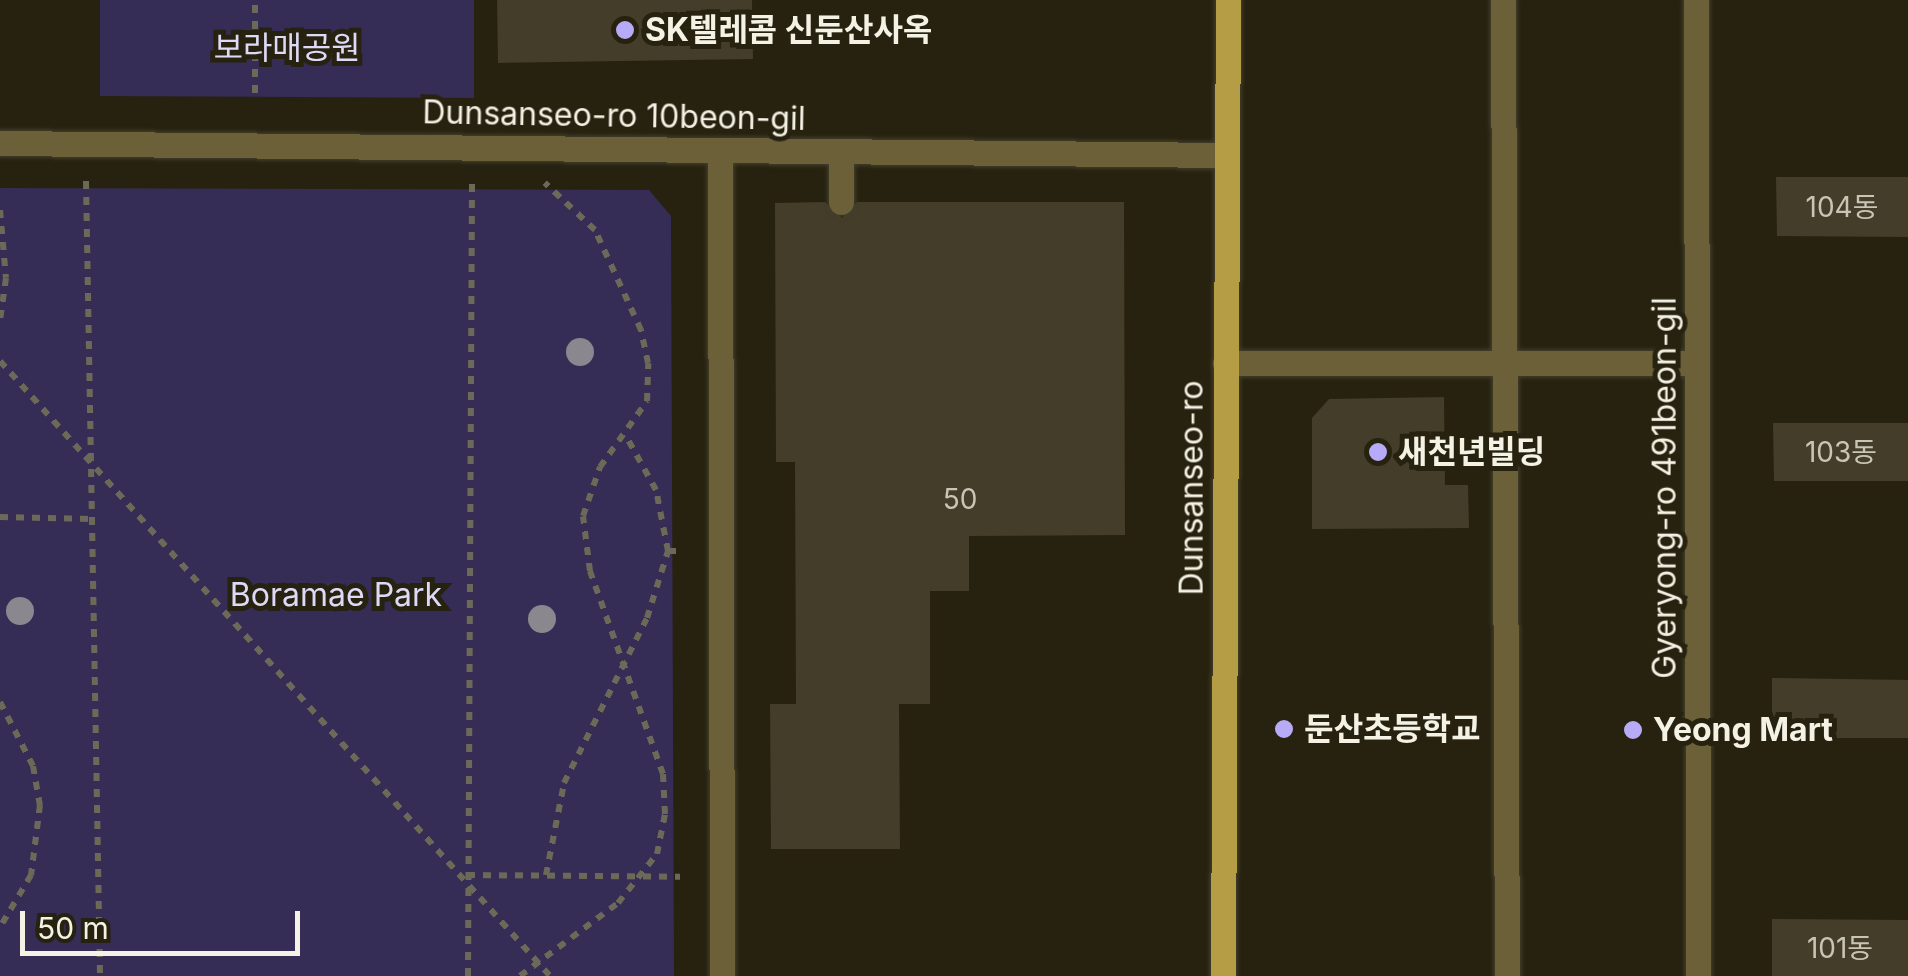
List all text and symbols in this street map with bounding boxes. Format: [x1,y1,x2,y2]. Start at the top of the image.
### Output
place label: SK텔레콤 신둔산사옥 [645,11,932,49]
marker: SK텔레콤 신둔산사옥 [614,19,636,41]
park label: 보라매공원 [213,29,361,67]
street label: Dunsanseo-ro 10beon-gil [422,93,806,139]
house number: 104동 [1806,190,1878,224]
street label: Gyeryong-ro 491beon-gil [1646,297,1684,679]
street label: Dunsanseo-ro [1173,381,1211,595]
place label: 새천년빌딩 [1398,433,1545,471]
house number: 103동 [1805,435,1877,469]
marker: 새천년빌딩 [1367,441,1389,463]
house number: 50 [943,482,977,516]
park label: Boramae Park [230,576,442,614]
place label: 둔산초등학교 [1304,710,1481,748]
place label: Yeong Mart [1653,711,1833,749]
marker: 둔산초등학교 [1273,718,1295,740]
marker: Yeong Mart [1622,719,1644,741]
scale bar [25,891,305,953]
text: 50 m [37,910,109,946]
house number: 101동 [1807,931,1873,965]

